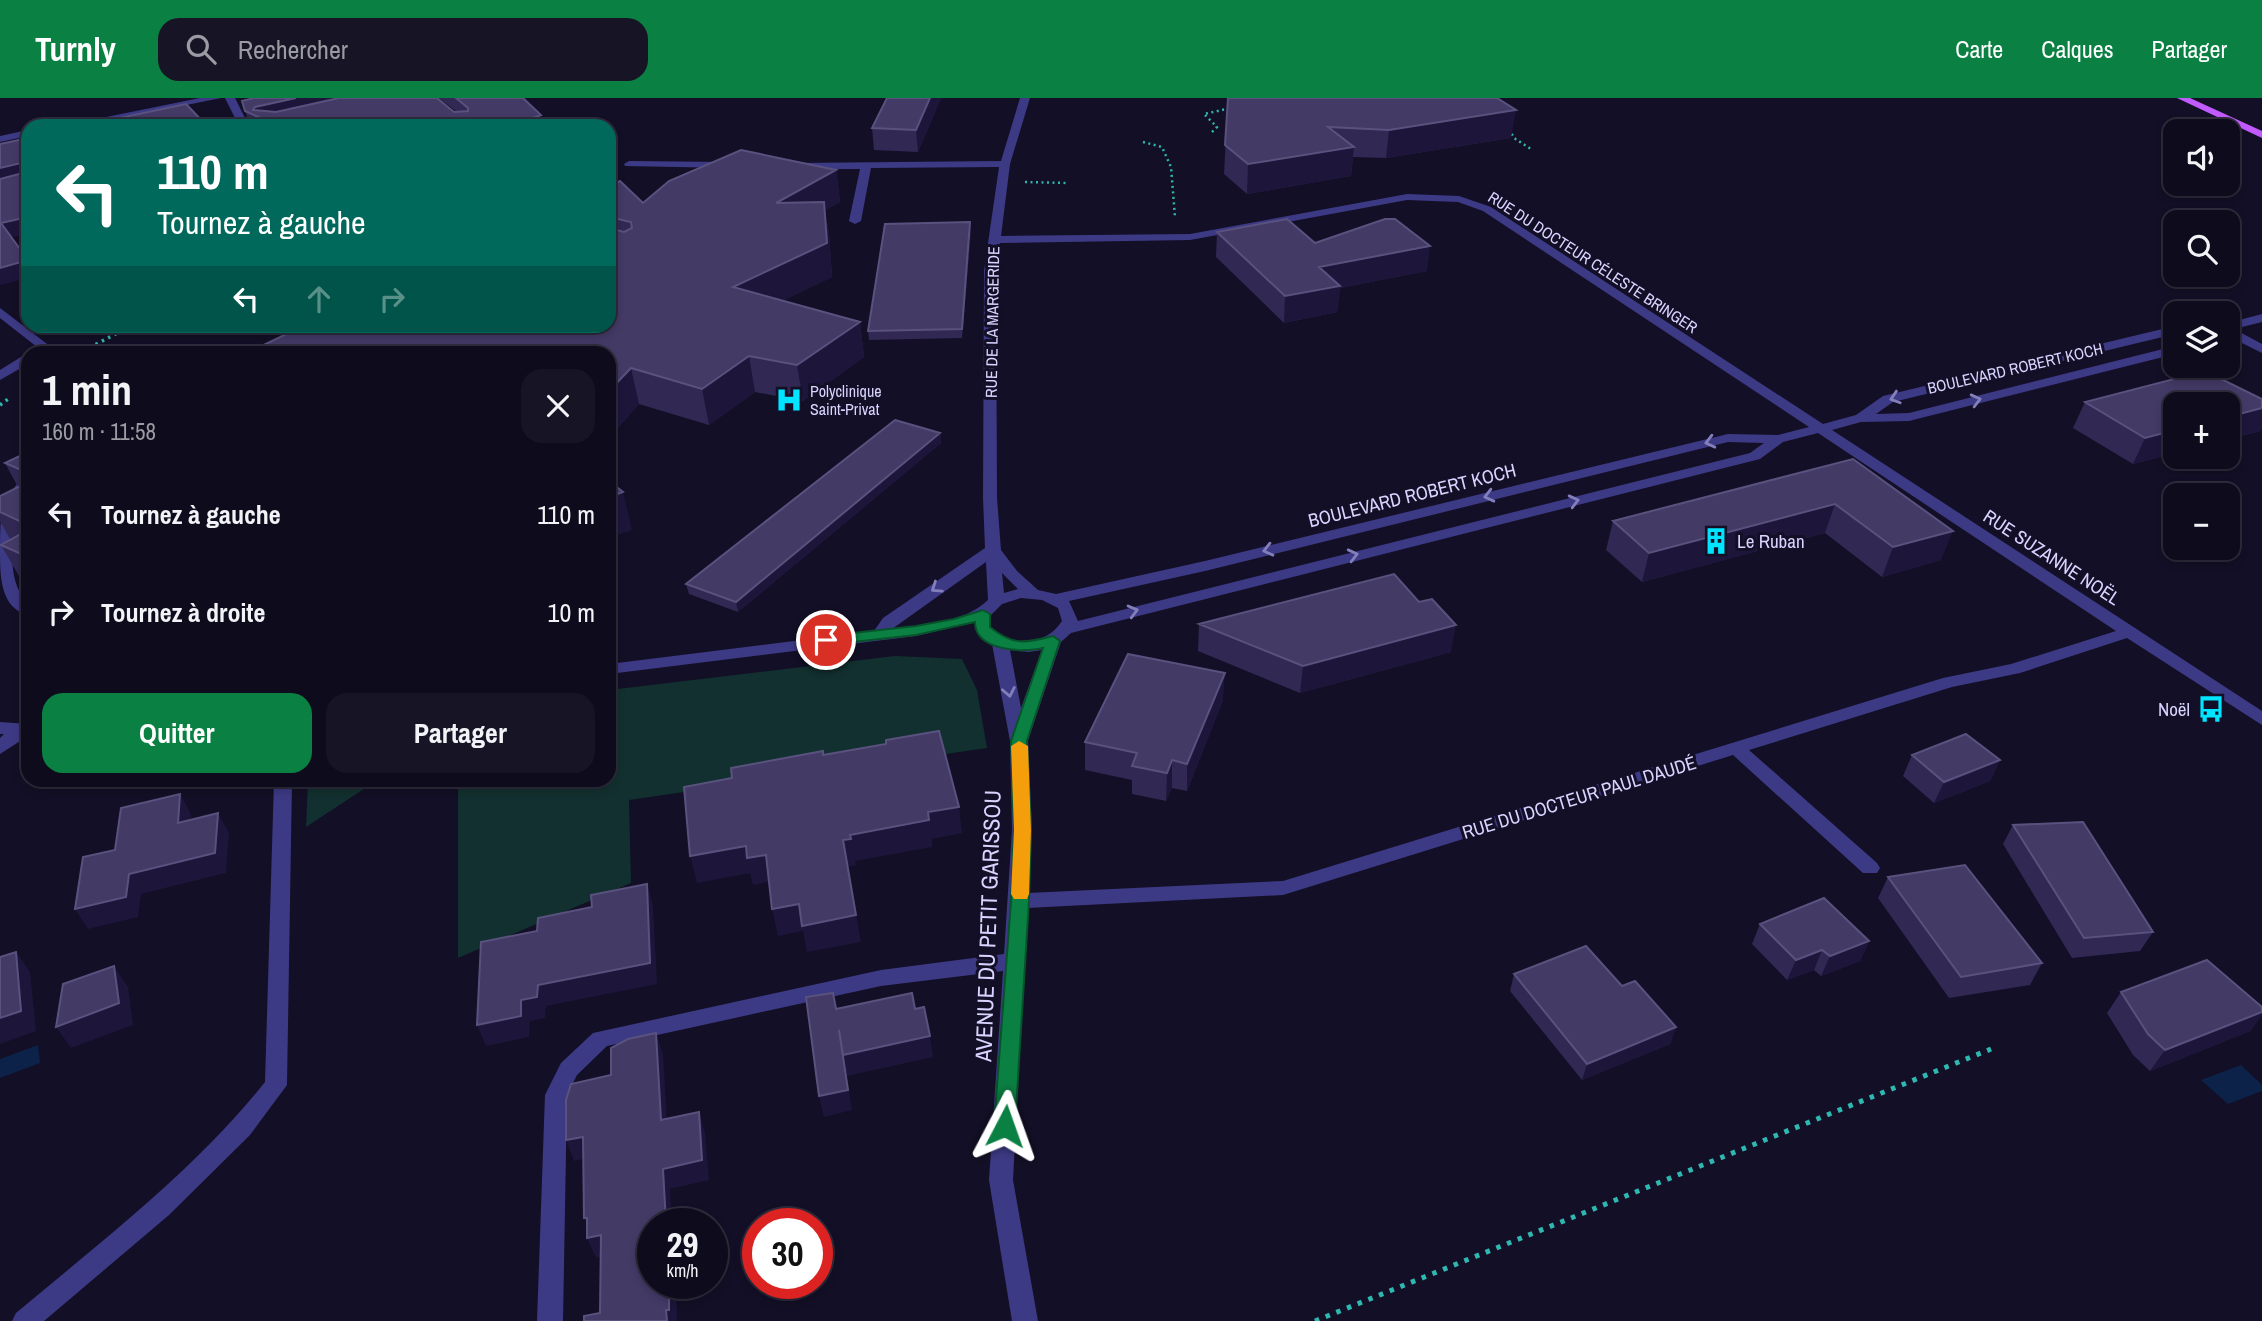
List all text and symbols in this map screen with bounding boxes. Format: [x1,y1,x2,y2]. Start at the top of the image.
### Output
search box [158,18,648,81]
text: Turnly [35,27,116,71]
icon: search [182,30,220,68]
text: Rechercher [238,32,348,67]
text: Carte [1955,33,2003,65]
text: Calques [2041,33,2114,65]
text: Partager [2152,33,2227,65]
map controls [2163,119,2240,560]
button: sound [2163,119,2240,196]
text: 110 m [157,138,269,204]
icon: left [42,147,133,238]
street label: RUE DU DOCTEUR CÉLESTE BRINGER [1484,186,1702,338]
text: Tournez à gauche [157,201,366,244]
button: search [2163,210,2240,287]
street label: RUE DE LA MARGERIDE [980,246,1004,398]
icon: left [227,280,265,318]
icon: ahead [300,280,338,318]
icon: right [373,280,411,318]
button: layers [2163,301,2240,378]
street label: BOULEVARD ROBERT KOCH [1925,337,2105,399]
text: 1 min [42,362,132,418]
button: close [521,369,595,443]
place label: Polyclinique Saint-Privat [810,380,881,420]
hospital icon: Polyclinique Saint-Privat [774,385,804,415]
one-way arrow [1889,390,1901,404]
button: + [2163,392,2240,469]
one-way arrow [1970,394,1982,408]
text: 160 m · 11:58 [42,416,156,447]
one-way arrow [1704,434,1716,449]
street label: BOULEVARD ROBERT KOCH [1306,457,1518,533]
button: − [2163,483,2240,560]
one-way arrow [1483,488,1495,503]
icon: left [42,495,80,533]
one-way arrow [1568,495,1580,509]
text: Tournez à gauche [101,497,281,532]
text: 110 m [537,497,595,532]
street label: RUE SUZANNE NOËL [1978,503,2126,611]
building icon: Le Ruban [1701,526,1731,556]
place label: Le Ruban [1737,528,1805,554]
one-way arrow [1262,542,1274,557]
one-way arrow [1347,549,1359,563]
one-way arrow [931,580,944,592]
icon: right [42,593,80,631]
text: Tournez à droite [101,595,265,630]
text: 10 m [548,595,595,630]
one-way arrow [1127,605,1139,619]
pin [796,610,856,670]
icon: arrive [807,621,845,659]
one-way arrow [1001,686,1016,698]
button: Quitter [42,693,312,773]
button: Partager [326,693,595,773]
bus stop icon: Noël [2196,694,2226,724]
place label: Noël [2158,696,2190,722]
street label: RUE DU DOCTEUR PAUL DAUDÉ [1459,749,1699,845]
street label: AVENUE DU PETIT GARISSOU [967,790,1008,1063]
position arrow [968,1089,1042,1163]
speed limit sign: 30 [742,1208,833,1299]
text: 29 [667,1221,698,1268]
text: km/h [667,1258,699,1283]

